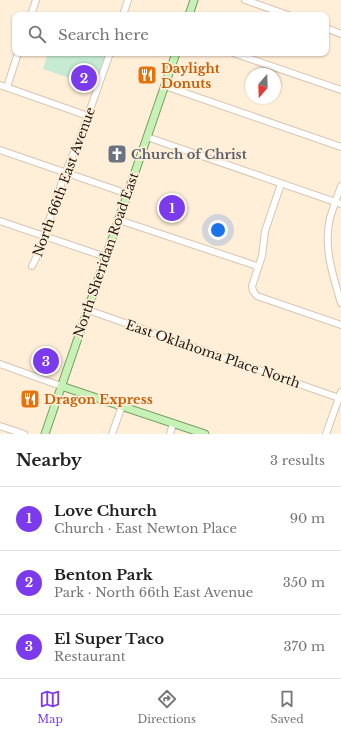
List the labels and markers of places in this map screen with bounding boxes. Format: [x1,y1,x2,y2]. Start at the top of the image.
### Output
place label: Daylight Donuts [161,60,220,92]
pin: 2 [71,63,97,93]
restaurant icon: Daylight Donuts [136,64,158,86]
church icon: Church of Christ [106,143,128,165]
place label: Church of Christ [131,146,247,163]
pin: 1 [159,193,185,223]
pin: 3 [33,346,59,376]
restaurant icon: Dragon Express [19,388,41,410]
place label: Dragon Express [44,391,153,408]

